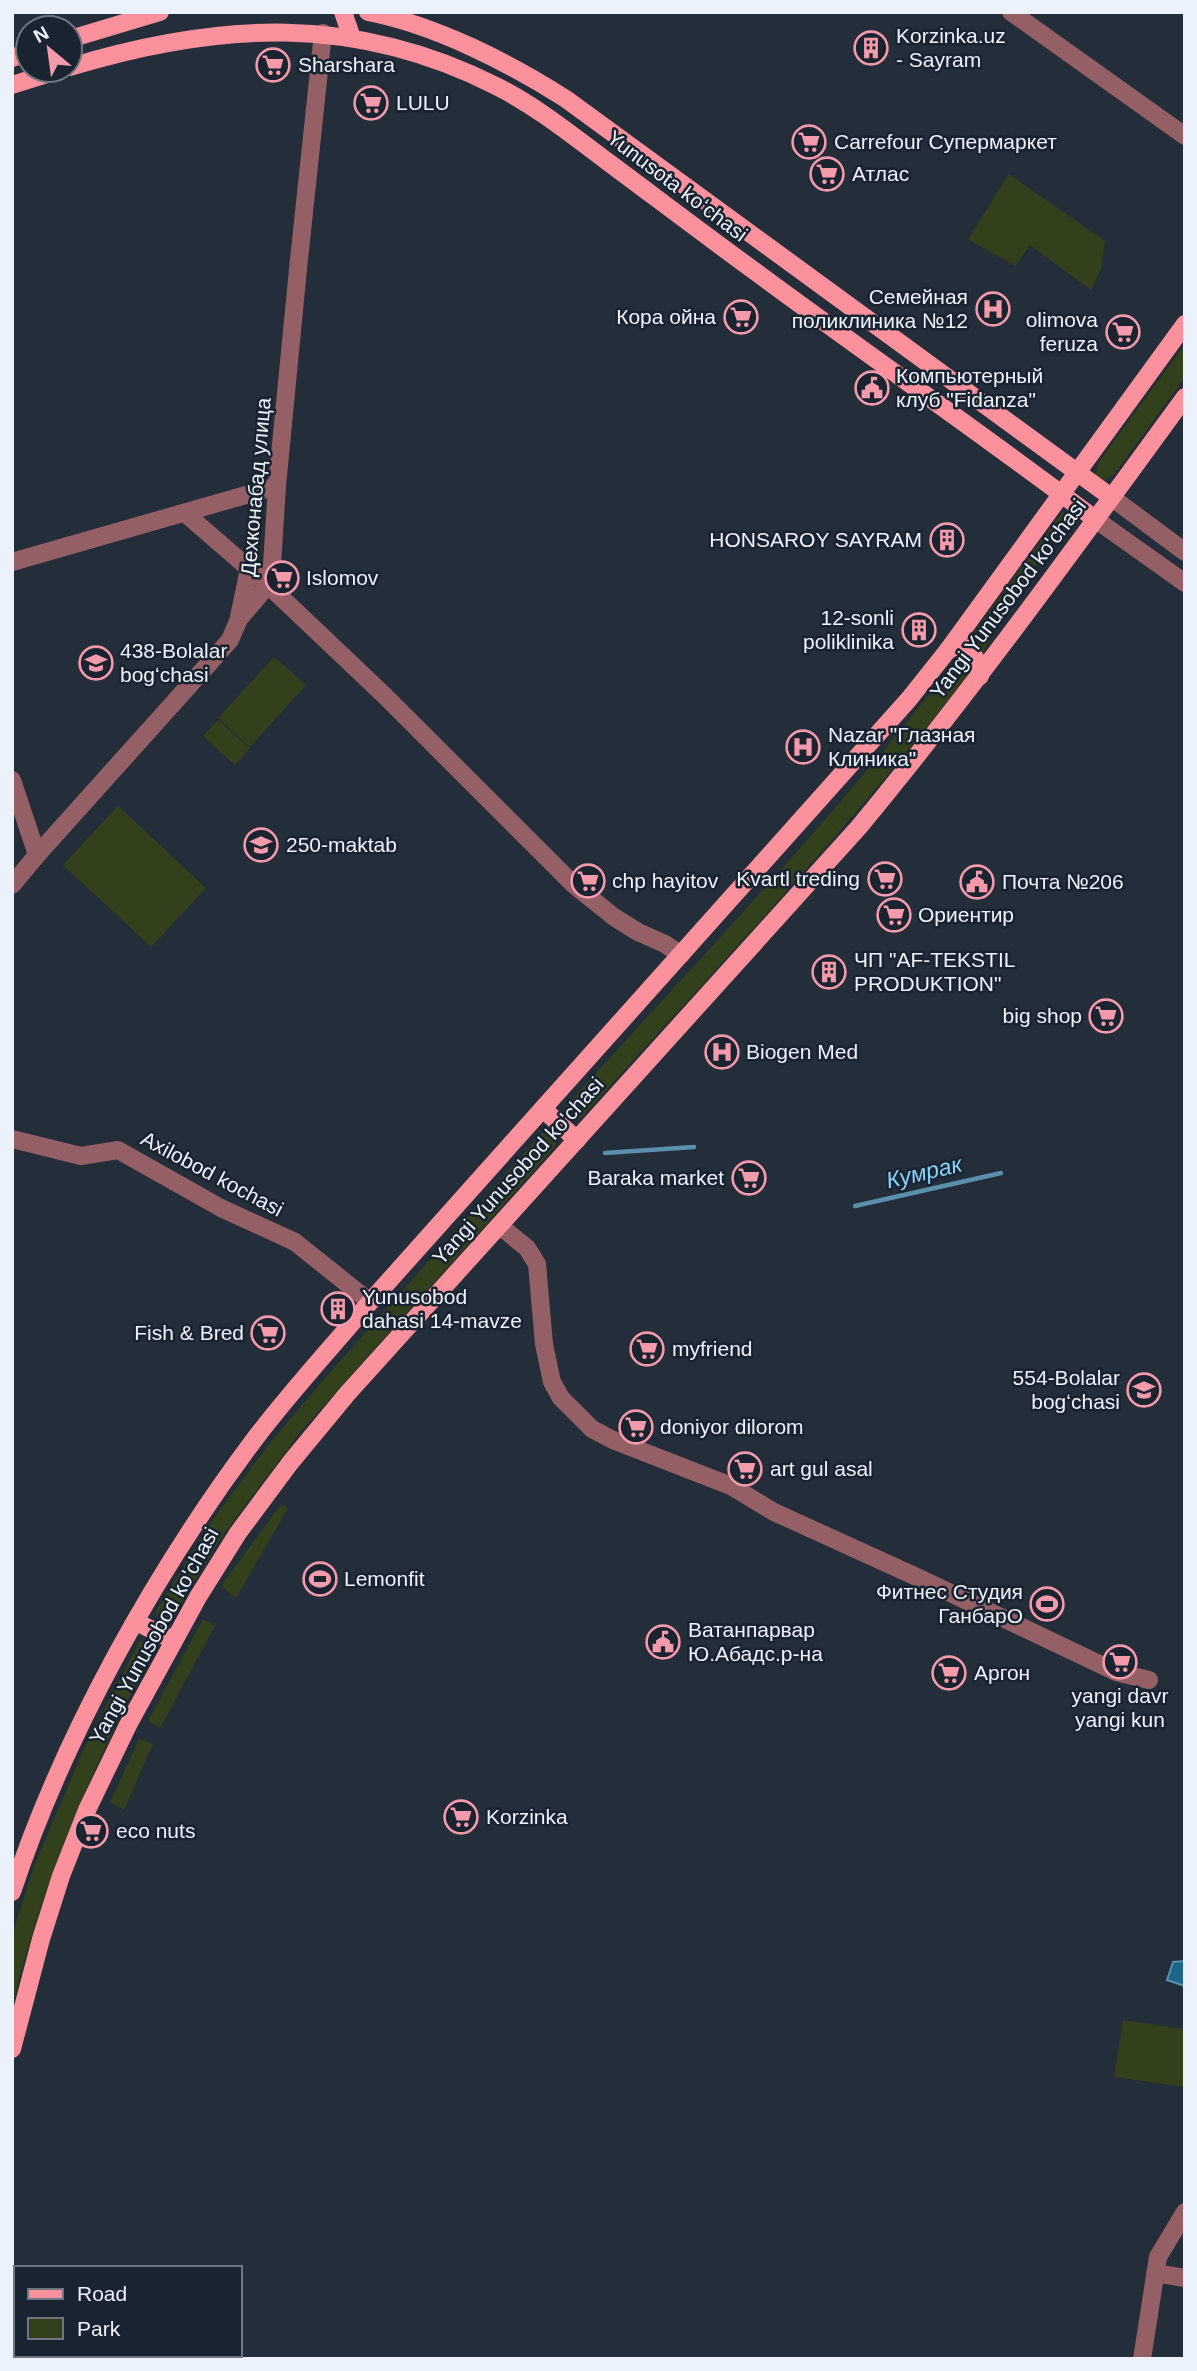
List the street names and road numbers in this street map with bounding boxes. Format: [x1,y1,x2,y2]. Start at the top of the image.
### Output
street label: Yunusota koʻchasi [603,125,752,246]
street label: Дехконабад улица [236,396,275,577]
street label: Yangi Yunusobod ko'chasi [925,494,1090,703]
street label: Yangi Yunusobod ko'chasi [428,1072,608,1269]
street label: Axilobod kochasi [137,1126,287,1221]
street label: Yangi Yunusobod ko'chasi [84,1524,223,1748]

